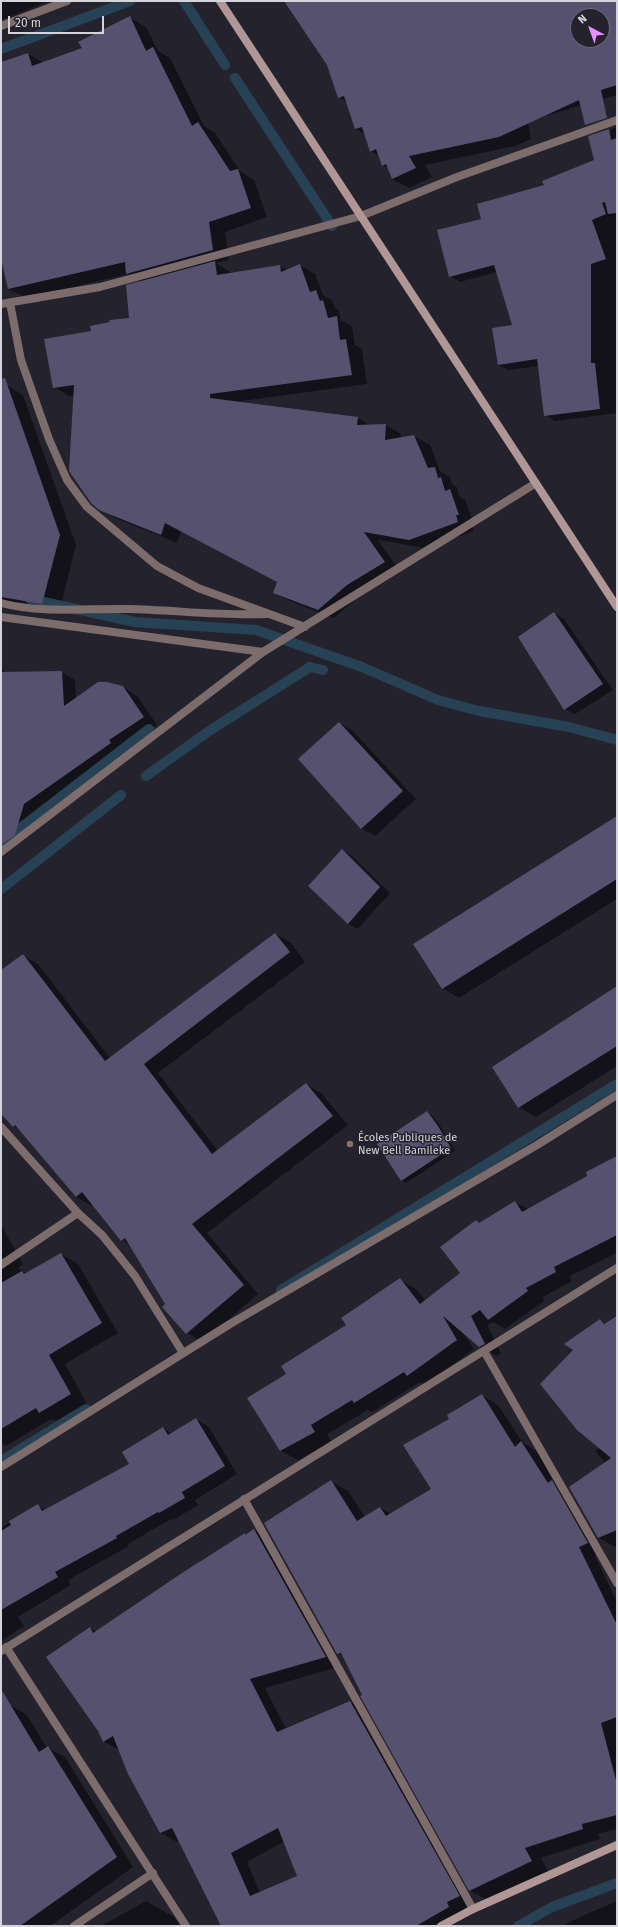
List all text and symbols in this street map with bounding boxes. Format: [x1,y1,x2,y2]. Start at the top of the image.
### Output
scale bar [10,8,106,34]
north arrow [570,8,610,48]
text: N [575,12,589,27]
text: 20 m [15,16,41,30]
place label: Écoles Publiques de New Bell Bamileke [358,1131,457,1157]
marker: Écoles Publiques de New Bell Bamileke [345,1139,355,1149]

